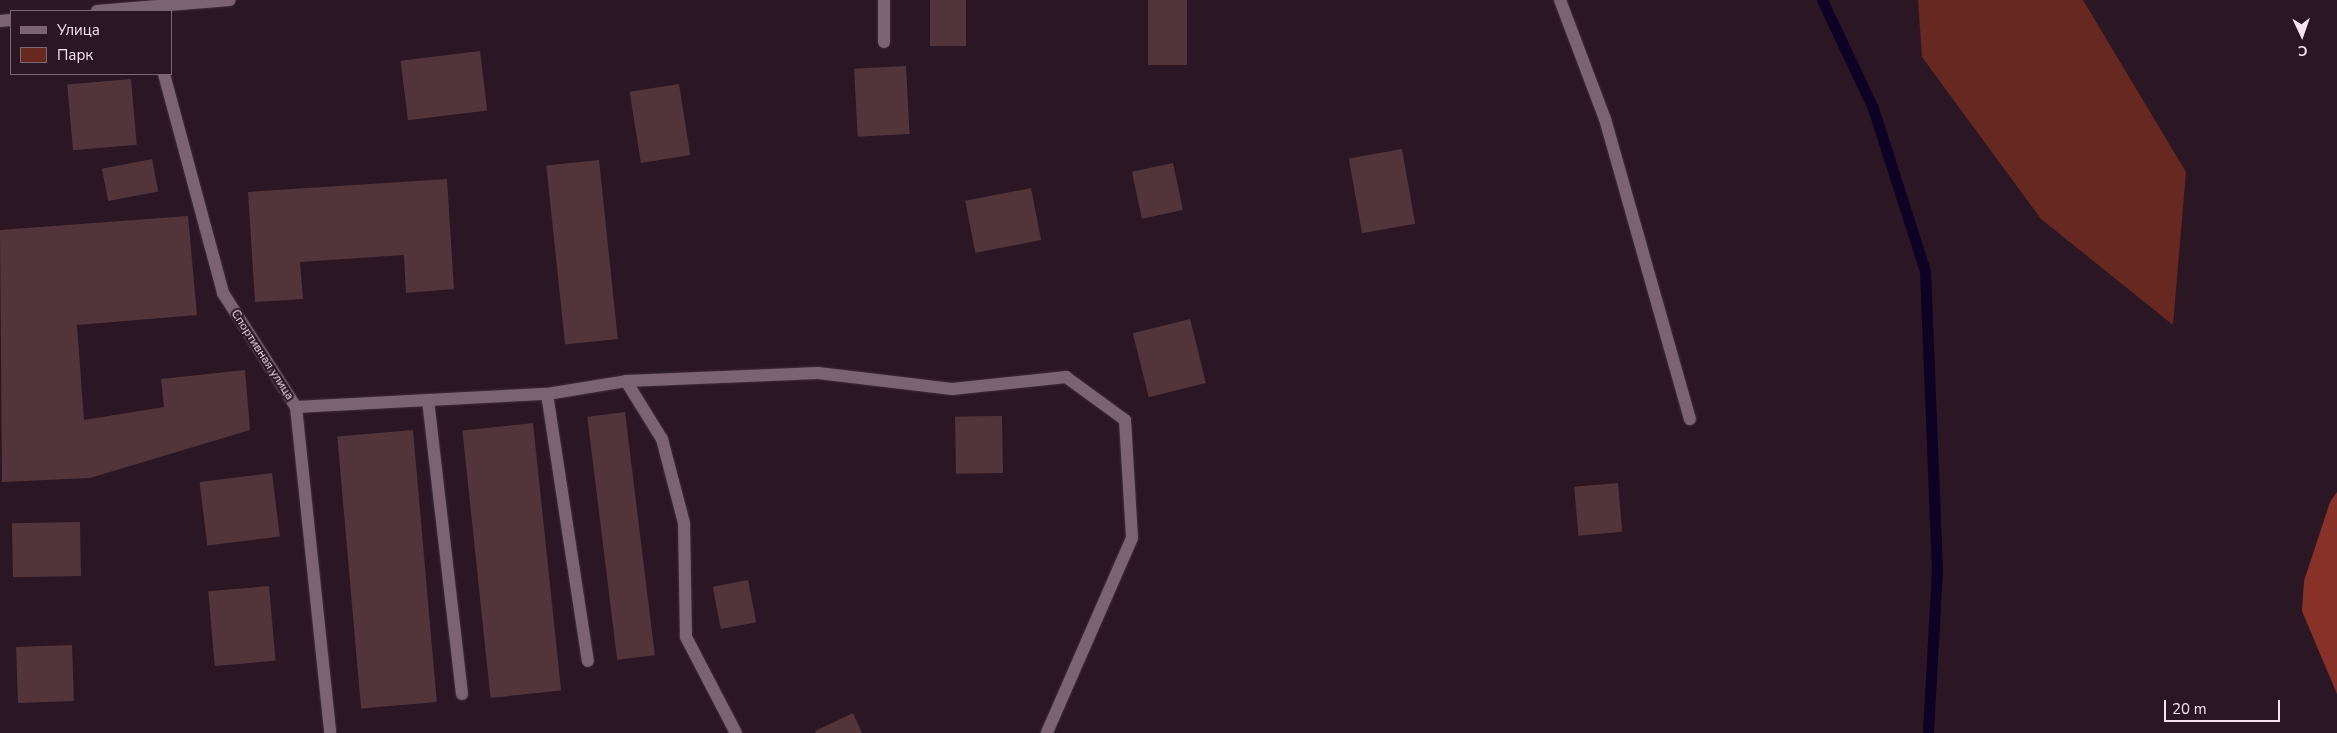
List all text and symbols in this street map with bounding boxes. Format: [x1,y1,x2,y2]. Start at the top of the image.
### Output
legend [10,10,172,75]
north arrow [2277,10,2327,60]
text: Улица [57,20,100,40]
text: С [2298,41,2308,60]
text: Парк [57,45,93,65]
street label: Спортивная улица [228,307,296,403]
scale bar [2167,690,2283,722]
text: 20 m [2172,699,2207,719]

